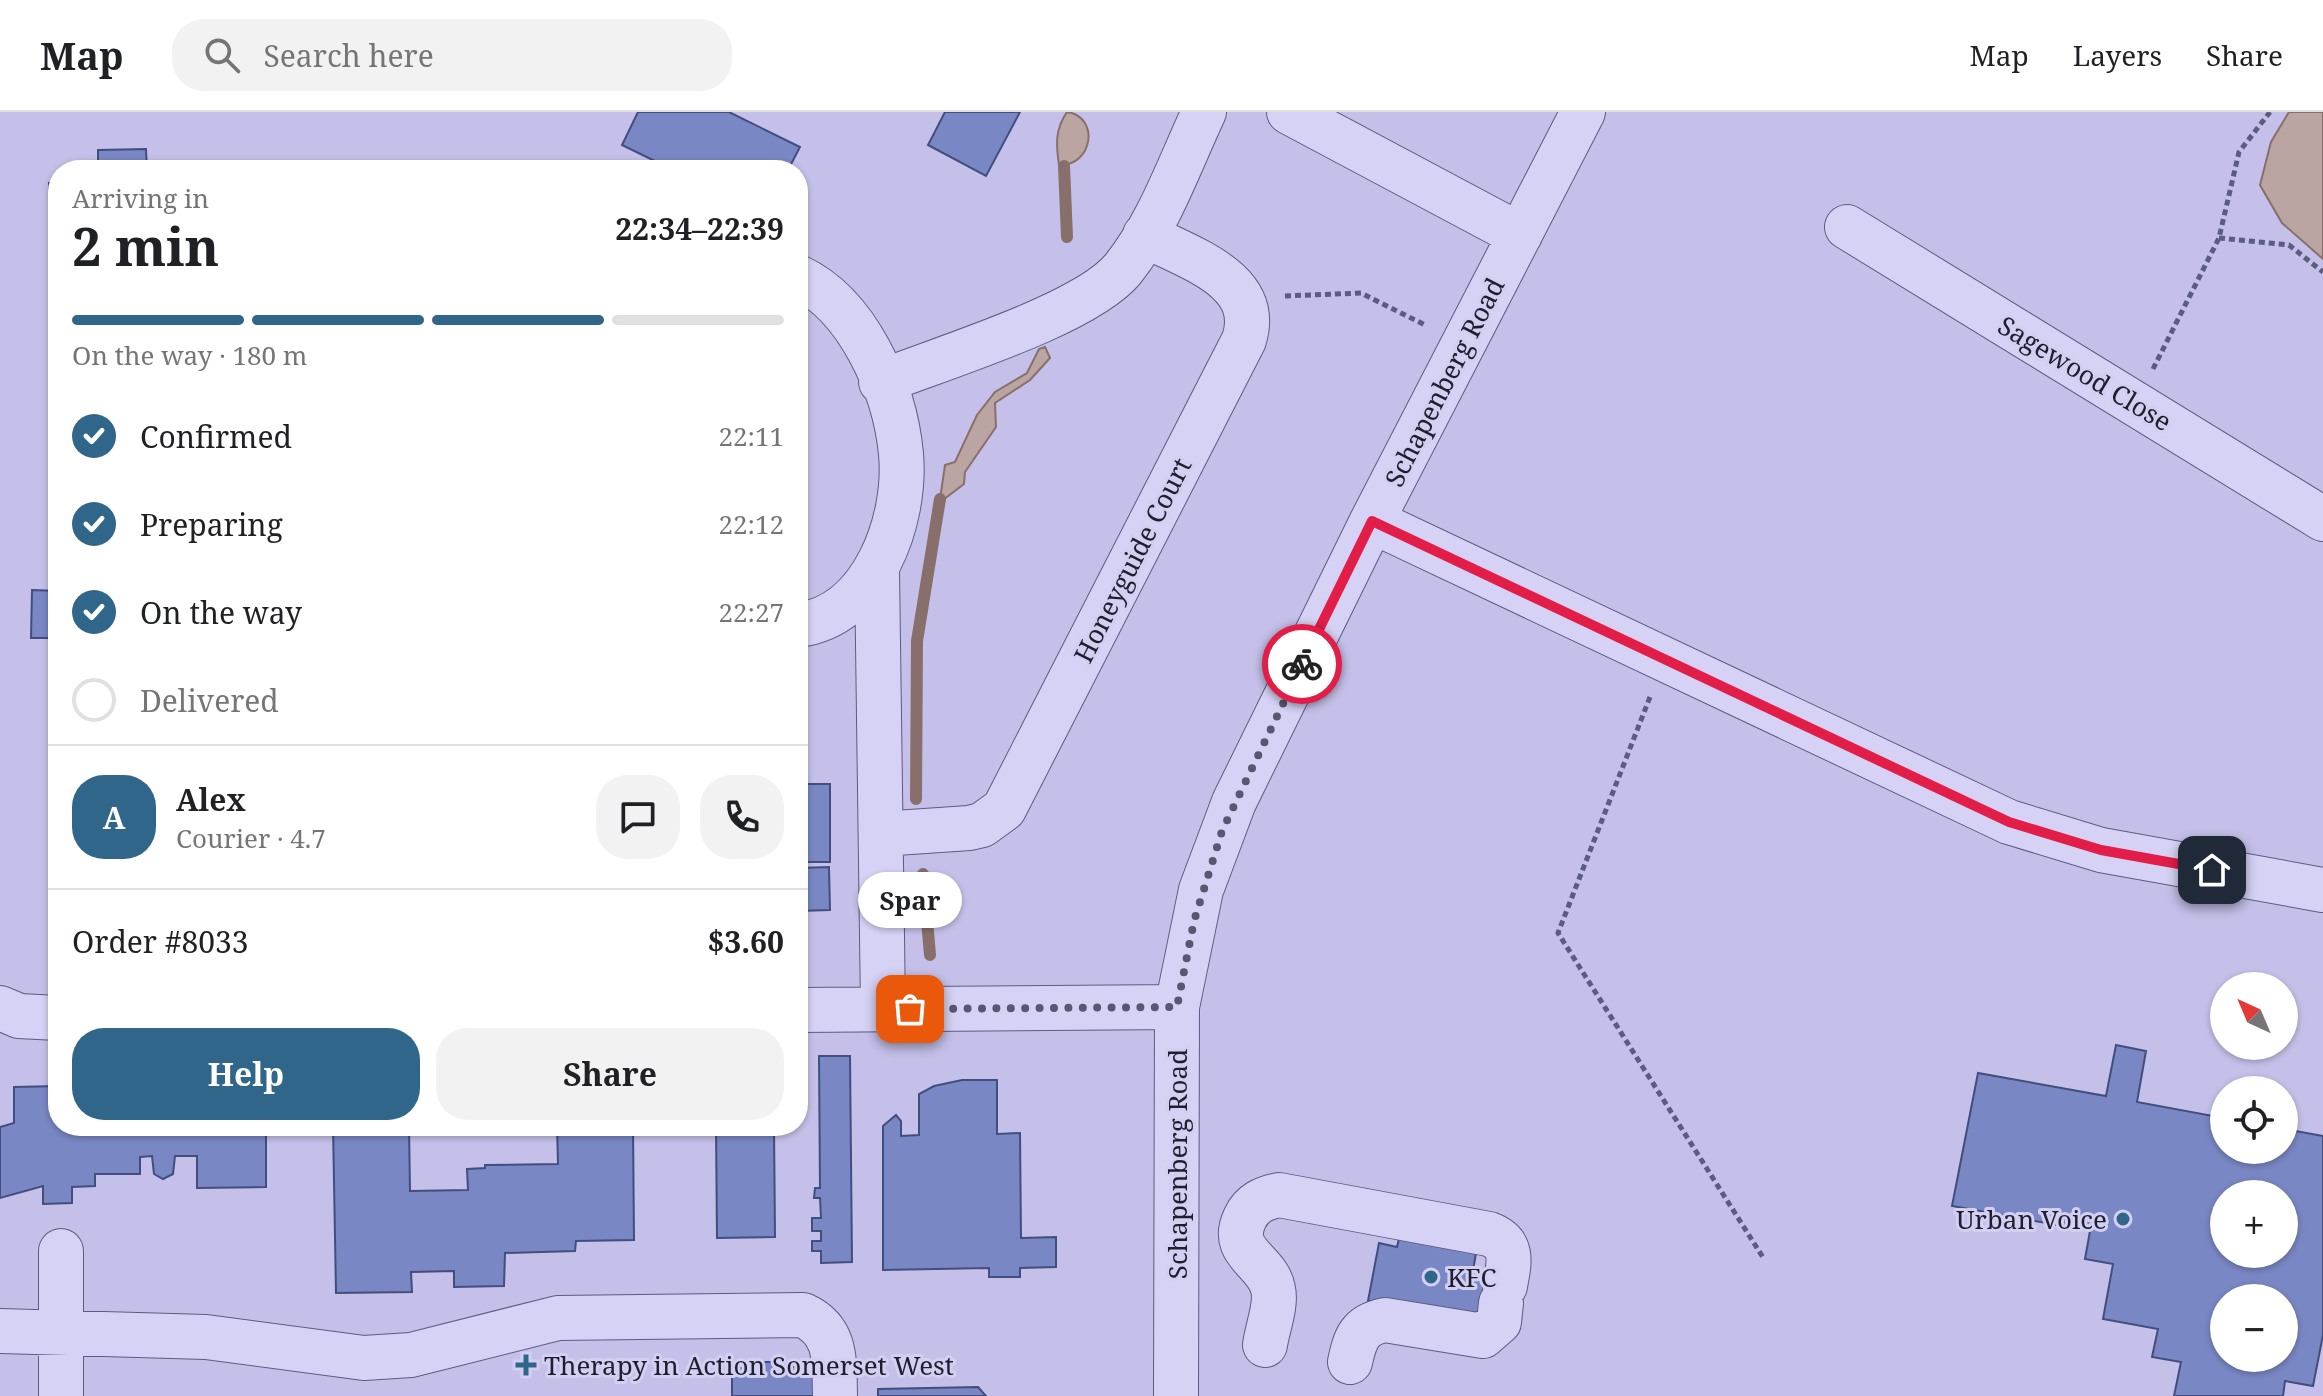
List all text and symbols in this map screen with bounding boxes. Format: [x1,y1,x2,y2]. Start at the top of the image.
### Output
search box [172,19,732,91]
text: Map [40,29,124,81]
icon: search [200,33,244,77]
text: Search here [264,35,434,76]
text: Map [1970,36,2029,74]
text: Layers [2073,36,2162,74]
text: Share [2206,36,2283,74]
text: Arriving in [72,180,209,216]
text: 22:34–22:39 [615,208,784,249]
text: 2 min [72,210,219,281]
street label: Schapenberg Road [1376,271,1512,493]
street label: Sagewood Close [1992,307,2178,439]
text: On the way · 180 m [72,337,307,373]
icon: check [72,414,116,458]
text: Confirmed [140,416,292,457]
text: 22:11 [718,418,784,454]
street label: Honeyguide Court [1065,451,1199,669]
icon: check [72,502,116,546]
text: Preparing [140,504,283,545]
text: 22:12 [718,506,784,542]
icon: check [72,590,116,634]
text: On the way [140,592,302,633]
text: 22:27 [718,594,784,630]
courier [1262,624,1342,704]
icon: bike [1280,642,1324,686]
text: Delivered [140,680,279,721]
button: chat [596,775,680,859]
button: phone [700,775,784,859]
text: Alex [176,779,246,820]
text: A [103,797,125,838]
text: Courier · 4.7 [176,820,326,856]
pin [2178,836,2246,904]
icon: home [2190,848,2234,892]
callout: Spar [858,873,962,929]
text: Spar [879,882,941,918]
text: Order #8033 [72,921,249,962]
text: $3.60 [707,921,784,962]
north arrow [2210,972,2298,1060]
map controls [2210,972,2298,1372]
pin [876,975,944,1043]
icon: bag [888,987,932,1031]
button: Help [72,1028,420,1120]
button: Share [436,1028,784,1120]
street label: Schapenberg Road [1159,1049,1195,1279]
button: locate [2210,1076,2298,1164]
button: + [2210,1180,2298,1268]
place label: Urban Voice [1956,1201,2107,1237]
marker: Urban Voice [2114,1210,2132,1228]
place label: KFC [1447,1259,1497,1295]
marker: KFC [1422,1268,1440,1286]
button: − [2210,1284,2298,1372]
place label: Therapy in Action Somerset West [544,1347,954,1383]
marker: Therapy in Action Somerset West [515,1354,537,1376]

